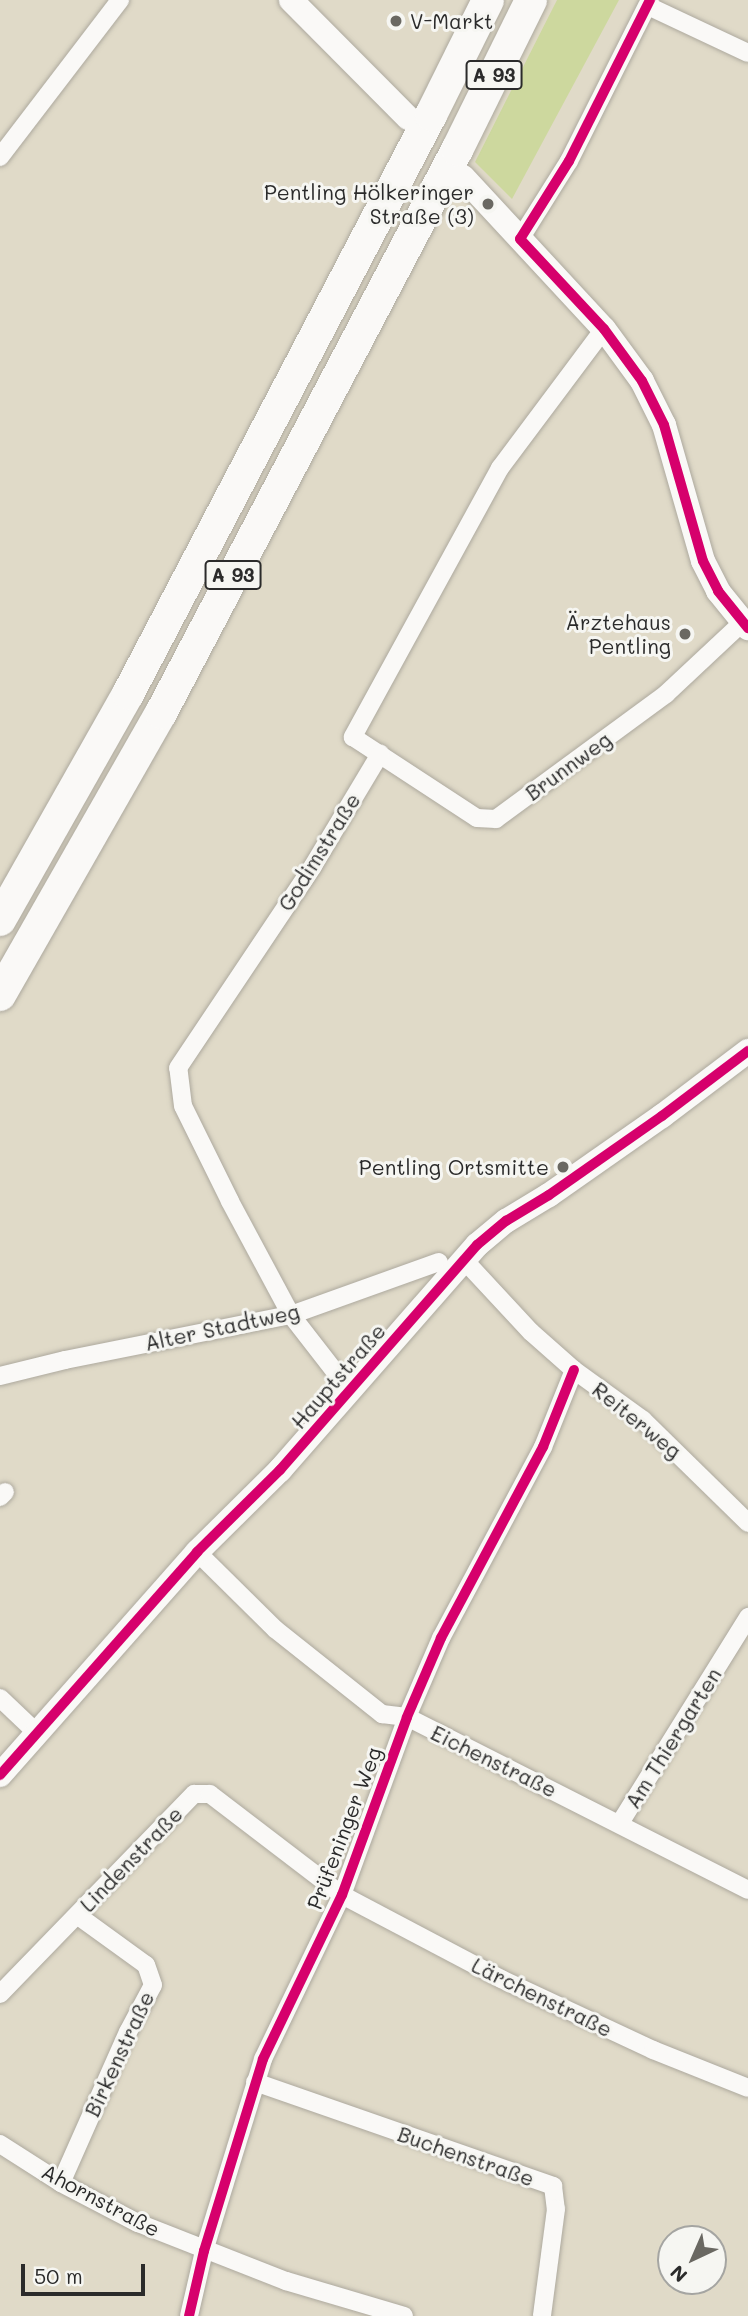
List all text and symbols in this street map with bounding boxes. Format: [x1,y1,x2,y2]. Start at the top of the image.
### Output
place label: V-Markt [410,8,493,34]
marker: V-Markt [388,13,404,29]
road number: A 93 [464,60,524,90]
place label: Pentling Hölkeringer Straße (3) [264,179,474,229]
marker: Pentling Hölkeringer Straße (3) [480,196,496,212]
road number: A 93 [203,560,263,590]
place label: Ärztehaus Pentling [565,609,671,659]
marker: Ärztehaus Pentling [677,626,693,642]
street label: Brunnweg [520,726,616,806]
street label: Godimstraße [273,789,365,915]
place label: Pentling Ortsmitte [359,1154,549,1180]
marker: Pentling Ortsmitte [555,1159,571,1175]
street label: Alter Stadtweg [142,1298,302,1356]
street label: Hauptstraße [285,1318,391,1434]
street label: Reiterweg [587,1376,687,1464]
street label: Am Thiergarten [620,1663,726,1813]
street label: Eichenstraße [427,1720,561,1802]
street label: Prüfeninger Weg [301,1743,387,1913]
street label: Lindenstraße [75,1801,187,1917]
street label: Lärchenstraße [468,1952,616,2042]
street label: Birkenstraße [79,1987,159,2121]
street label: Buchenstraße [394,2121,538,2191]
street label: Ahornstraße [38,2158,164,2242]
north arrow [657,2225,727,2295]
scale bar [24,2250,149,2294]
text: N [665,2260,692,2288]
text: 50 m [34,2262,83,2289]

